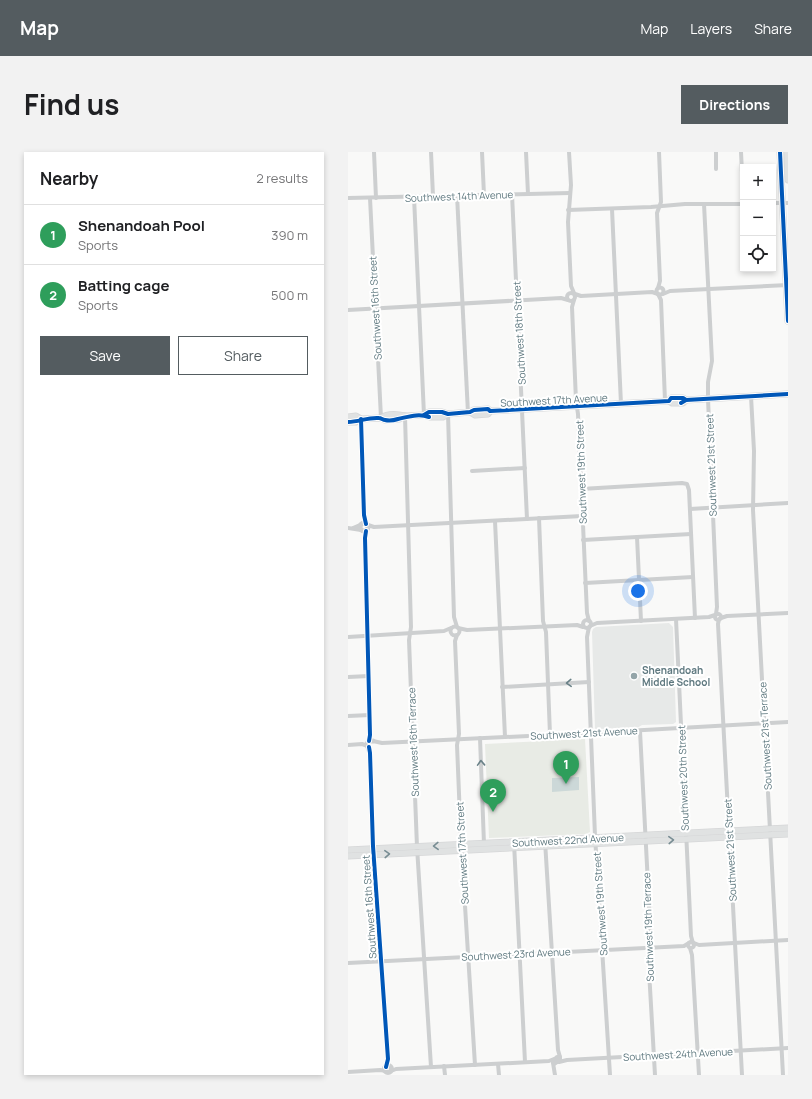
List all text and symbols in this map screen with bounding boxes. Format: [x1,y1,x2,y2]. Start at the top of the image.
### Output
text: Map [20,15,59,41]
text: Map [640,19,668,38]
text: Layers [690,19,732,38]
text: Share [754,19,792,38]
text: Find us [24,85,119,123]
button: Directions [681,85,788,124]
map controls [740,164,776,272]
button: + [740,164,776,200]
text: Nearby [40,167,98,190]
text: 2 results [256,169,308,187]
street label: Southwest 14th Avenue [405,187,514,205]
button: − [740,200,776,236]
text: Shenandoah Pool [78,215,205,236]
text: 1 [50,226,56,244]
text: 390 m [271,226,308,244]
text: Sports [78,236,118,254]
button: locate [740,236,776,272]
street label: Southwest 16th Street [365,256,385,360]
text: Batting cage [78,275,169,296]
street label: Southwest 18th Street [509,281,529,385]
text: 2 [49,286,57,304]
text: 500 m [271,286,308,304]
text: Sports [78,296,118,314]
button: Save [40,336,170,375]
button: Share [178,336,308,375]
street label: Southwest 17th Avenue [500,390,608,410]
street label: Southwest 21st Street [702,413,720,517]
street label: Southwest 19th Street [572,420,590,524]
your location [628,581,648,601]
place label: Shenandoah Middle School [642,663,710,689]
marker: Shenandoah Middle School [629,671,639,681]
one-way arrow [566,679,572,688]
street label: Southwest 21st Terrace [755,681,775,790]
street label: Southwest 16th Terrace [404,687,422,797]
street label: Southwest 21st Avenue [530,723,638,743]
street label: Southwest 20th Street [674,725,692,831]
pin: 1 [553,751,579,784]
one-way arrow [477,760,485,766]
pin: 2 [480,779,506,812]
street label: Southwest 21st Street [720,798,740,902]
street label: Southwest 17th Street [452,801,472,905]
street label: Southwest 22nd Avenue [512,830,624,850]
one-way arrow [668,835,674,844]
one-way arrow [433,842,439,850]
one-way arrow [384,850,390,859]
street label: Southwest 19th Street [589,852,611,956]
street label: Southwest 16th Street [358,855,380,959]
street label: Southwest 19th Terrace [639,872,657,982]
street label: Southwest 23rd Avenue [461,944,571,964]
street label: Southwest 24th Avenue [623,1044,734,1064]

